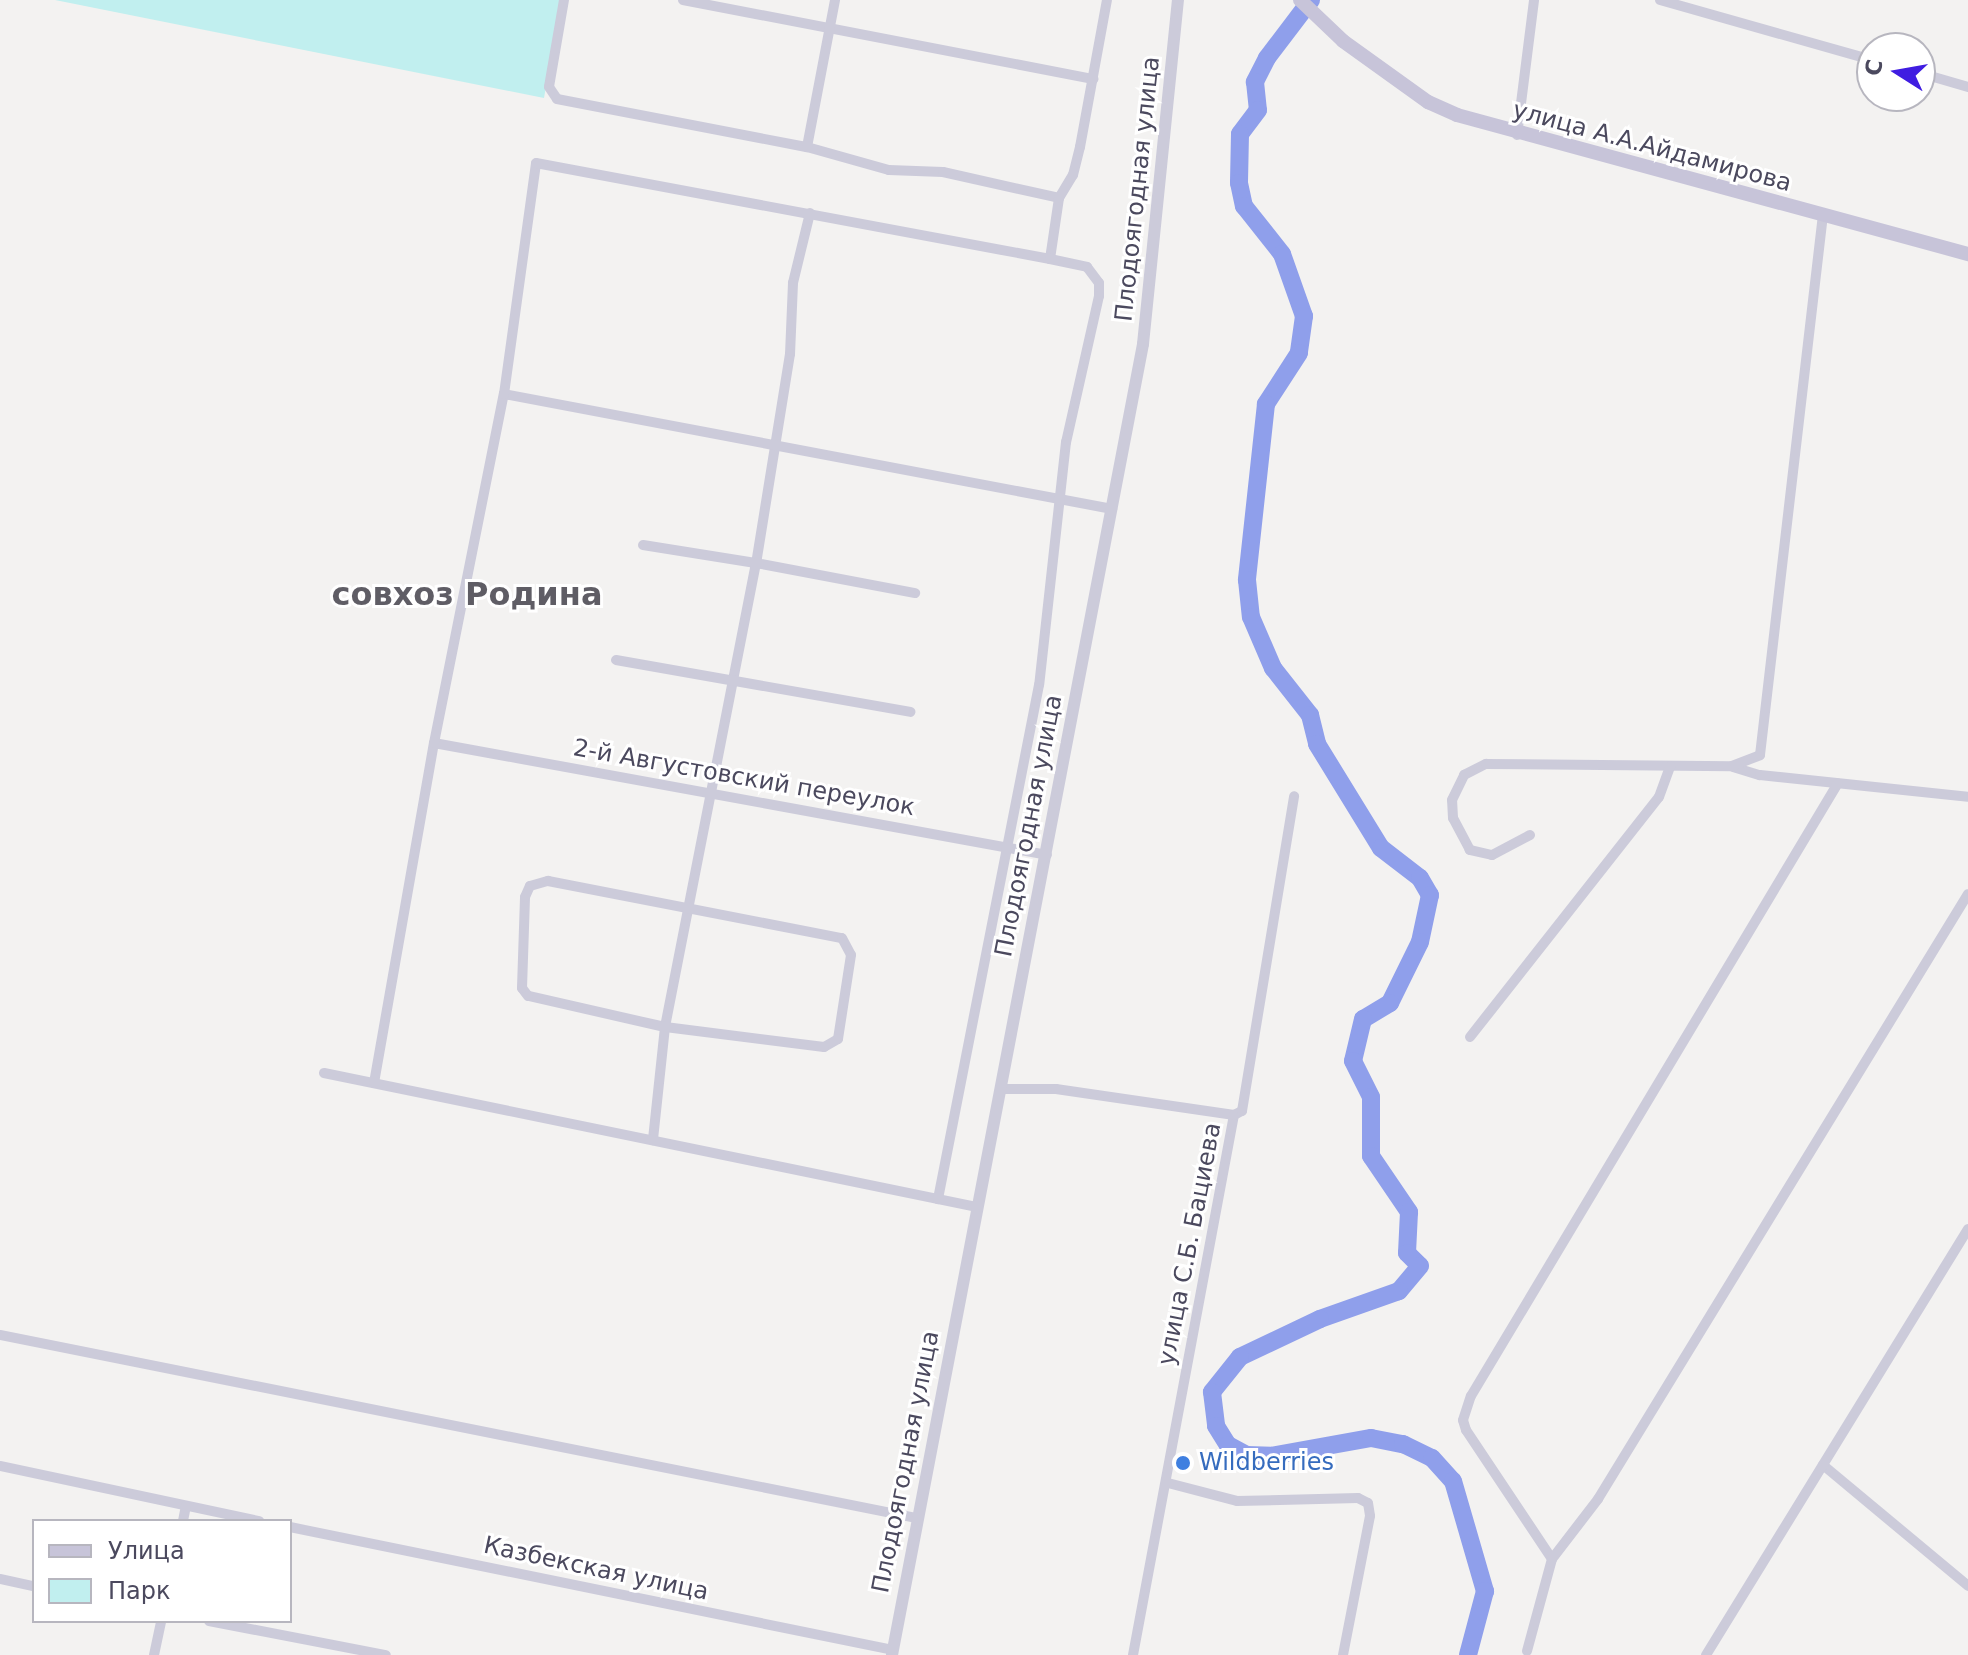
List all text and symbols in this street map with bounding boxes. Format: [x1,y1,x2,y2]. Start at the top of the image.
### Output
north arrow [1856,32,1936,112]
street label: Плодоягодная улица [1110,55,1166,323]
text: С [1860,57,1888,78]
street label: улица А.А.Айдамирова [1509,96,1795,198]
district label: совхоз Родина [332,575,602,613]
street label: Плодоягодная улица [989,693,1069,959]
street label: 2-й Августовский переулок [571,734,917,822]
street label: улица С.Б. Бациева [1152,1120,1228,1368]
street label: Плодоягодная улица [866,1329,946,1595]
place label: Wildberries [1199,1449,1334,1477]
marker: Wildberries [1174,1454,1192,1472]
legend [32,1519,292,1623]
street label: Казбекская улица [481,1531,711,1607]
text: Улица [108,1537,185,1565]
text: Парк [108,1577,170,1605]

